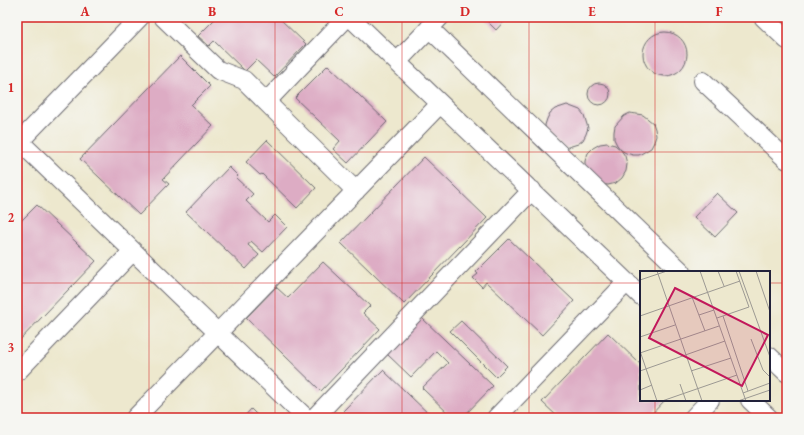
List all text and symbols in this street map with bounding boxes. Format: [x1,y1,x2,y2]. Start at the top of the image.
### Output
text: A [79,3,90,20]
text: B [208,3,216,20]
text: C [334,3,344,20]
text: D [460,3,470,20]
text: E [588,3,596,20]
text: F [715,3,723,20]
text: 1 [8,79,15,96]
text: 2 [8,209,15,226]
inset map [640,271,770,401]
text: 3 [8,339,15,356]

